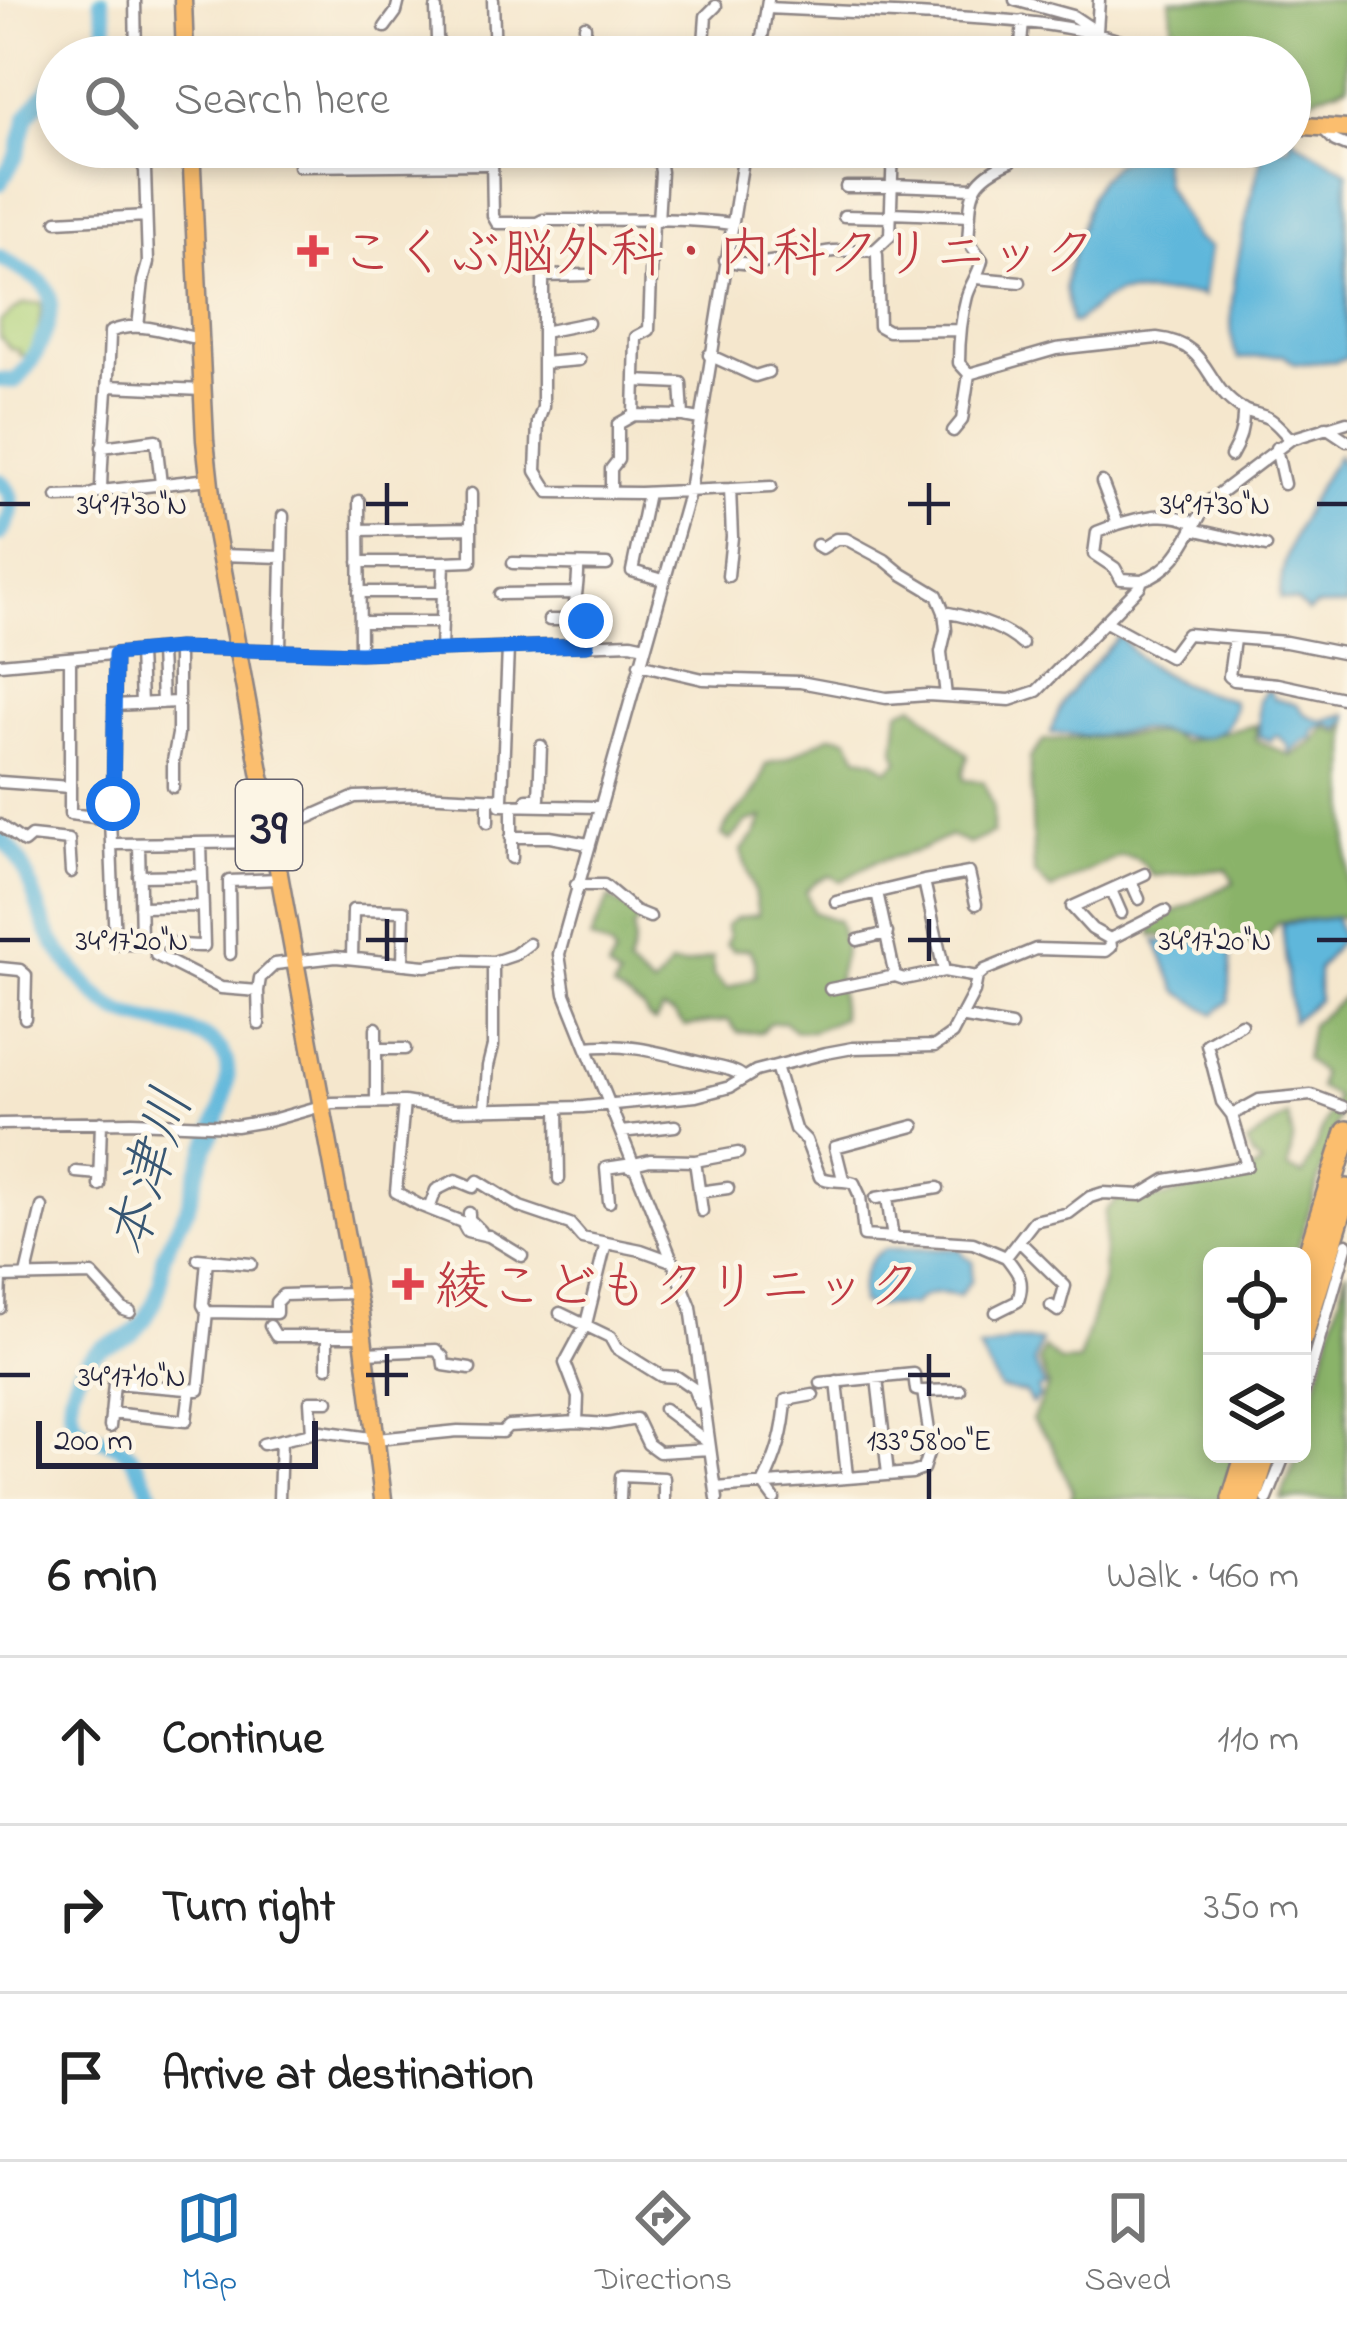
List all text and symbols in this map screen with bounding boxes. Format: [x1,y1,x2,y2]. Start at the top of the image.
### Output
search box [36,36,1311,168]
icon: search [78,69,144,135]
text: Search here [174,69,390,135]
place label: こくぶ脳外科・内科クリニック [340,218,1096,296]
marker: こくぶ脳外科・内科クリニック [297,235,329,267]
text: 34°17'30"N [77,485,187,529]
text: 34°17'30"N [1160,485,1270,529]
route end [559,594,613,648]
route start [86,777,140,831]
road number: 39 [236,780,302,870]
text: 34°17'20"N [76,921,188,965]
text: 34°17'20"N [1159,921,1271,965]
water label: 本津川 [89,1079,218,1267]
map controls [1203,1247,1311,1463]
button: locate [1203,1247,1311,1355]
place label: 綾こどもクリニック [435,1251,921,1329]
marker: 綾こどもクリニック [392,1268,424,1300]
button: layers [1203,1355,1311,1463]
text: 34°17'10"N [78,1357,186,1401]
scale bar [36,1415,318,1468]
text: 200 m [54,1418,133,1466]
text: 133°58'00"E [866,1421,992,1465]
text: 6 min [48,1540,157,1615]
text: Walk · 460 m [1106,1549,1299,1606]
icon: ahead [48,1708,114,1774]
text: Continue [162,1708,323,1774]
text: 110 m [1217,1712,1299,1769]
icon: right [48,1876,114,1942]
text: Turn right [162,1876,335,1942]
text: 350 m [1204,1880,1299,1937]
icon: arrive [48,2044,114,2110]
text: Arrive at destination [162,2044,533,2110]
tab: Map [176,2185,242,2305]
tab: Directions [595,2185,732,2305]
tab: Saved [1085,2185,1171,2305]

